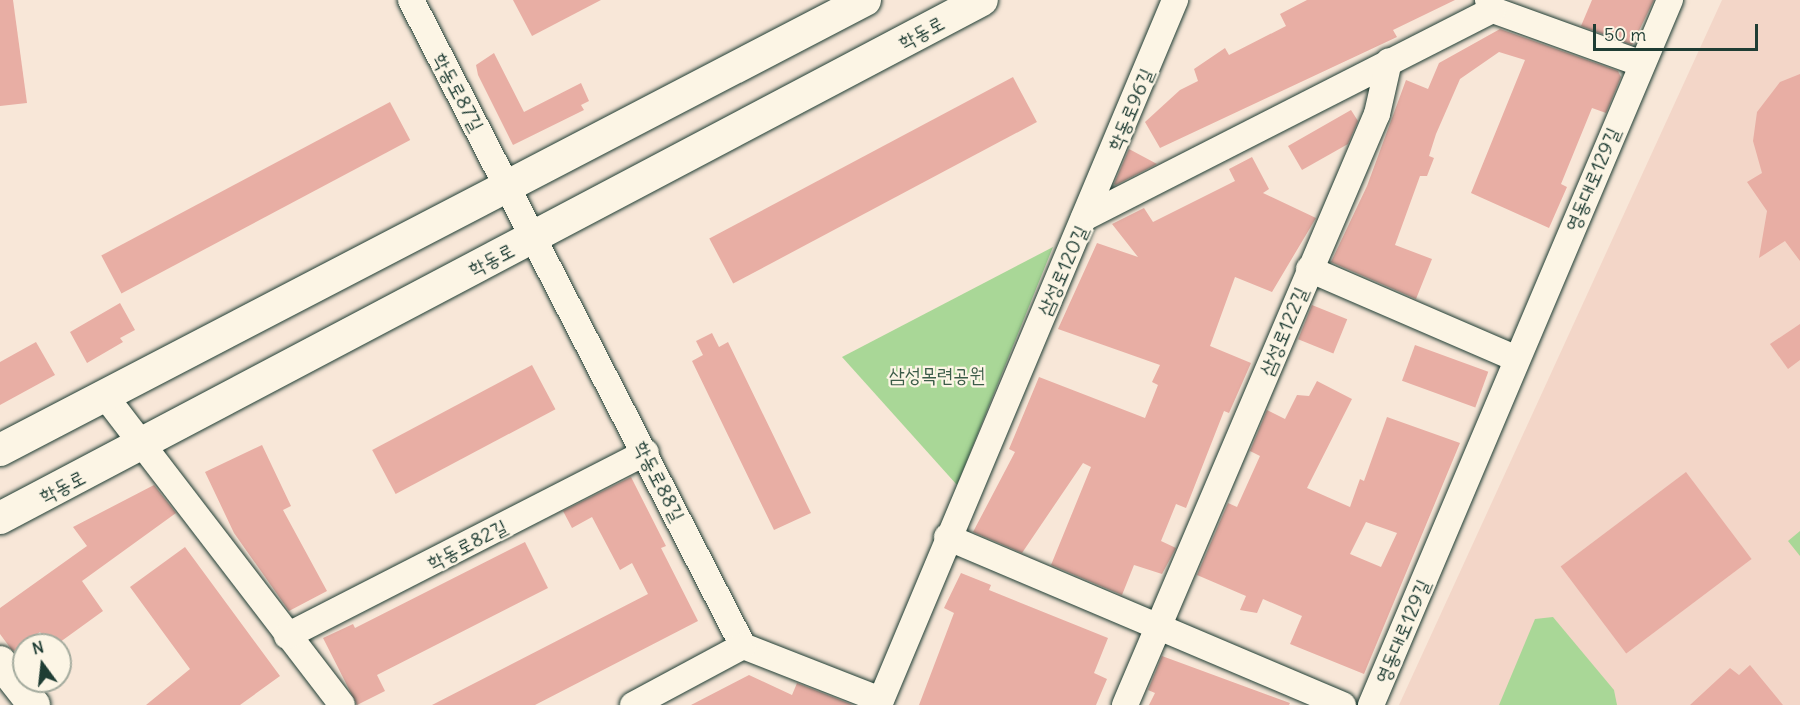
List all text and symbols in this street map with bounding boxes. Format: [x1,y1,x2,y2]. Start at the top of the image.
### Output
street label: 학동로 [894,10,948,54]
scale bar [1596,12,1761,50]
text: 50 m [1604,23,1646,46]
street label: 학동로87길 [428,49,490,135]
street label: 학동로96길 [1102,64,1158,154]
street label: 영동대로129길 [1559,123,1625,235]
street label: 삼성로120길 [1031,221,1093,319]
street label: 학동로 [464,237,518,281]
street label: 삼성로122길 [1254,283,1312,379]
park label: 삼성목련공원 [889,362,985,386]
street label: 학동로88길 [629,437,691,525]
street label: 학동로 [35,464,89,508]
street label: 학동로82길 [423,514,511,574]
street label: 영동대로129길 [1369,575,1435,687]
north arrow [12,633,72,693]
text: N [30,636,46,659]

